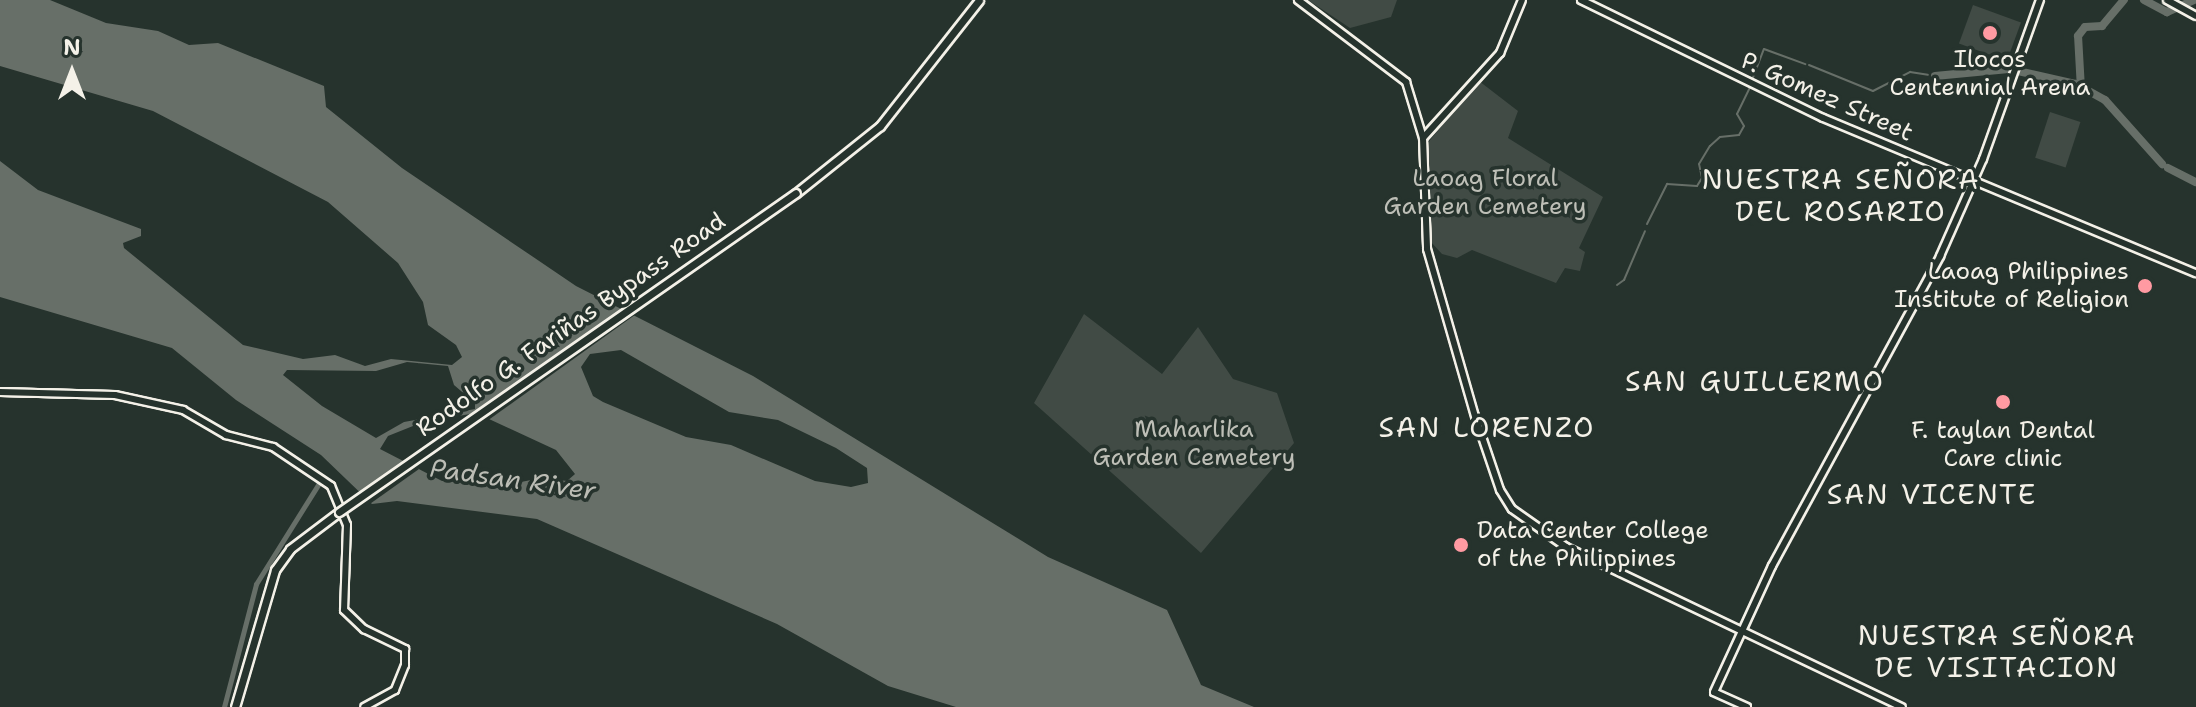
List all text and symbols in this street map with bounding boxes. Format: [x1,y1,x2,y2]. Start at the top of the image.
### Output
marker: Ilocos Centennial Arena [1981,24,1999,42]
north arrow [32,32,112,112]
text: N [63,33,81,62]
street label: P. Gomez Street [1737,46,1917,148]
place label: Ilocos Centennial Arena [1889,46,2091,102]
district label: NUESTRA SEÑORA DEL ROSARIO [1701,162,1981,228]
park label: Laoag Floral Garden Cemetery [1383,165,1587,221]
street label: Rodolfo G. Fariñas Bypass Road [411,207,731,443]
place label: Laoag Philippines Institute of Religion [1894,258,2129,314]
marker: Laoag Philippines Institute of Religion [2136,277,2154,295]
district label: SAN GUILLERMO [1625,364,1885,398]
marker: F. taylan Dental Care clinic [1992,391,2014,413]
district label: SAN LORENZO [1379,410,1595,444]
park label: Maharlika Garden Cemetery [1092,416,1296,472]
place label: F. taylan Dental Care clinic [1911,417,2095,473]
water label: Padsan River [428,452,598,506]
district label: SAN VICENTE [1827,477,2037,511]
place label: Data Center College of the Philippines [1477,517,1709,573]
marker: Data Center College of the Philippines [1452,536,1470,554]
district label: NUESTRA SEÑORA DE VISITACION [1857,618,2137,684]

